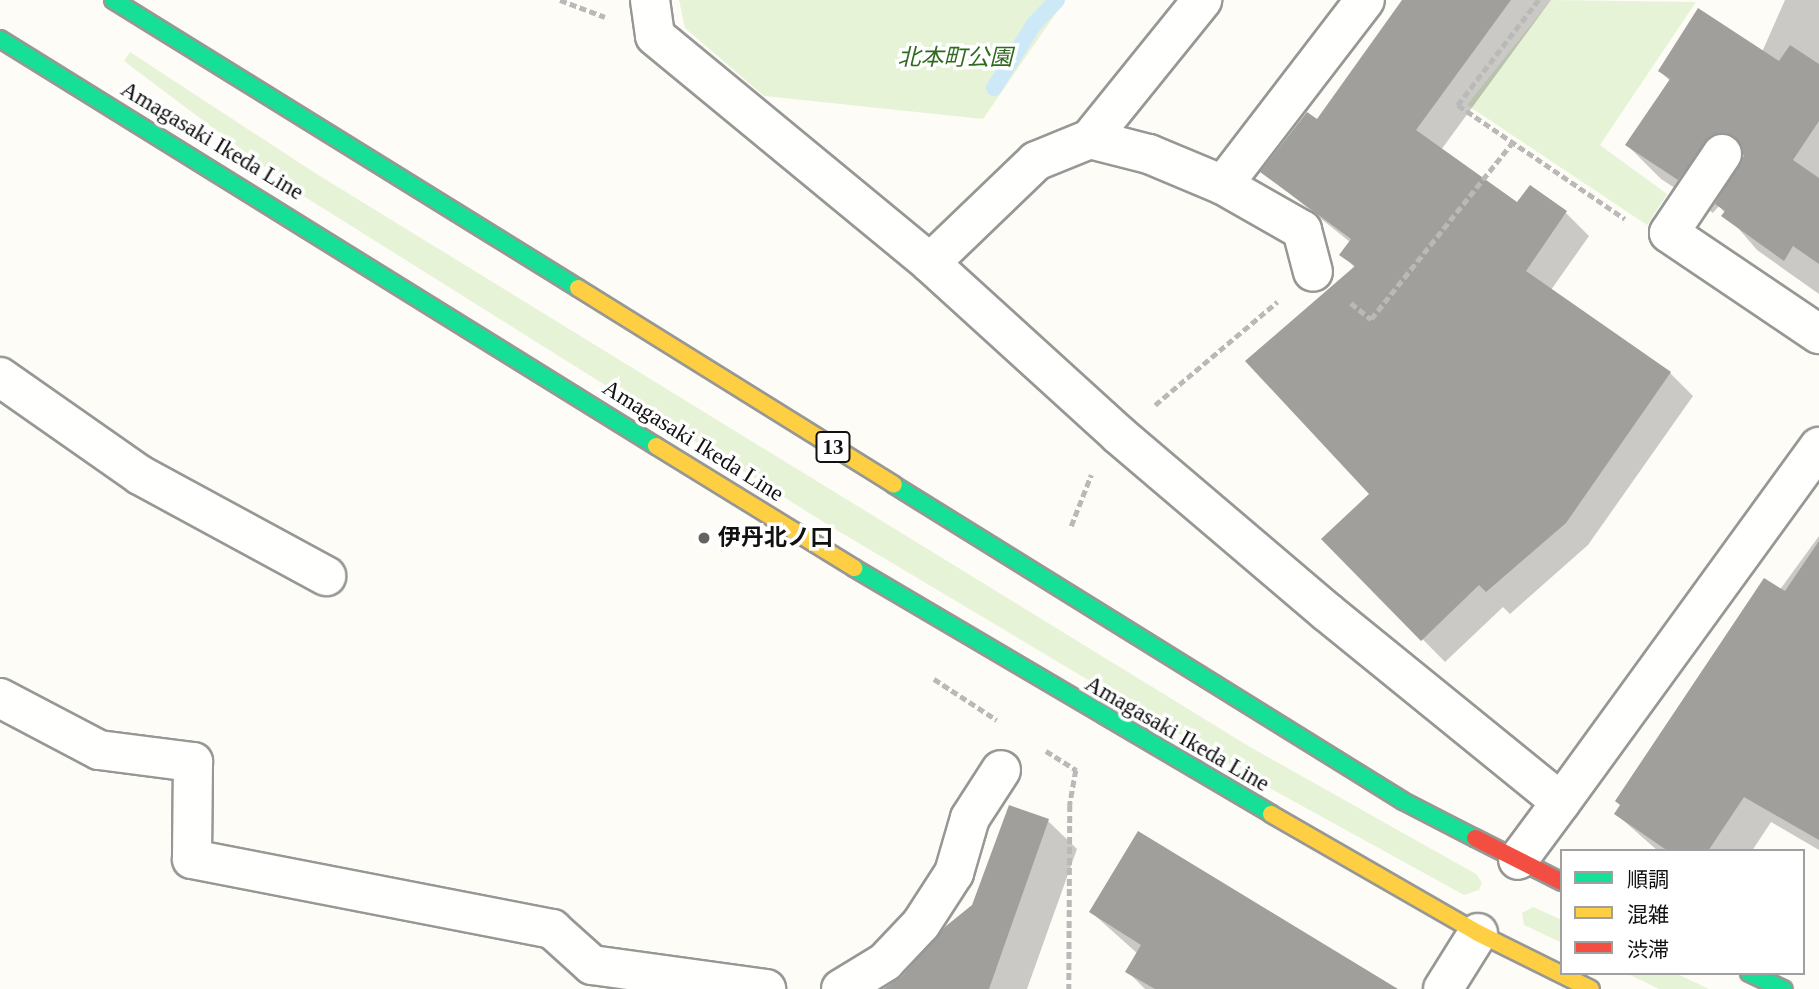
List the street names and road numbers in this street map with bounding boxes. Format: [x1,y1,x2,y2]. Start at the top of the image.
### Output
street label: Amagasaki Ikeda Line [116,76,308,206]
street label: Amagasaki Ikeda Line [597,374,789,508]
road number: 13 [816,430,850,464]
street label: Amagasaki Ikeda Line [1080,670,1274,798]

